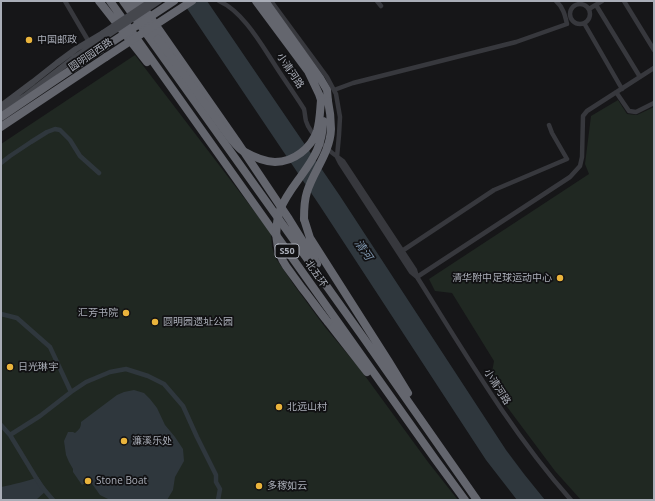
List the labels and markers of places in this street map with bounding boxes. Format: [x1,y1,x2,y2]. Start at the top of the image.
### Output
place label: 中国邮政 [37,34,77,46]
marker: 中国邮政 [24,35,34,45]
place label: 清华附中足球运动中心 [452,272,552,284]
marker: 清华附中足球运动中心 [555,273,565,283]
place label: 汇芳书院 [78,307,118,319]
marker: 汇芳书院 [121,308,131,318]
place label: 圆明园遗址公园 [163,316,233,328]
marker: 圆明园遗址公园 [150,317,160,327]
place label: 日光琳宇 [18,361,58,373]
marker: 日光琳宇 [5,362,15,372]
place label: 北远山村 [287,401,327,413]
marker: 北远山村 [274,402,284,412]
place label: 濂溪乐处 [132,435,172,447]
marker: 濂溪乐处 [119,436,129,446]
place label: Stone Boat [96,475,147,487]
marker: Stone Boat [83,476,93,486]
place label: 多稼如云 [267,480,307,492]
marker: 多稼如云 [254,481,264,491]

